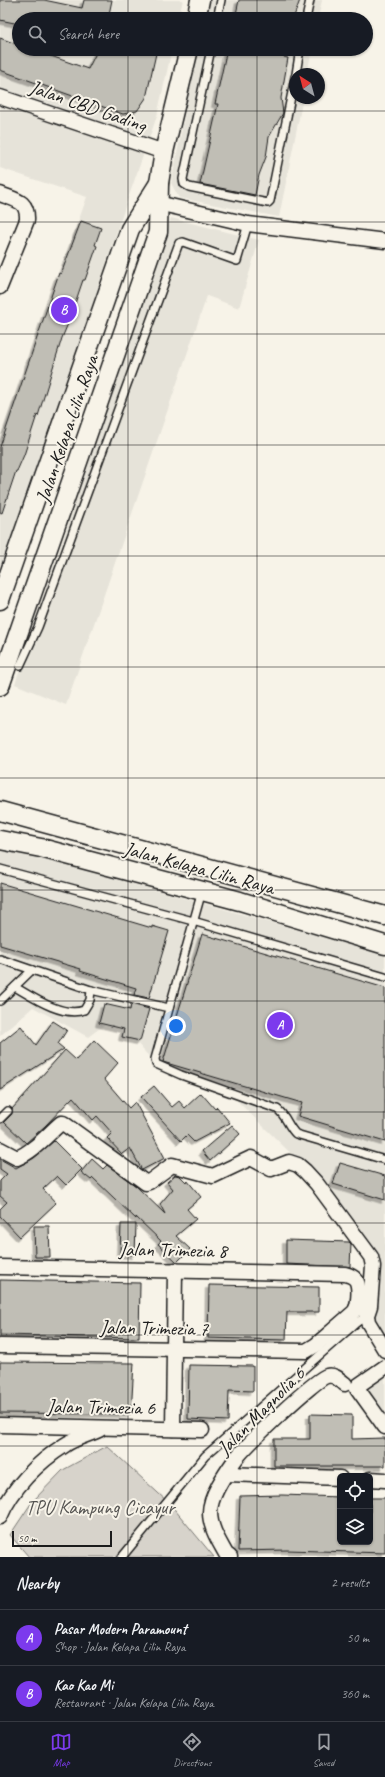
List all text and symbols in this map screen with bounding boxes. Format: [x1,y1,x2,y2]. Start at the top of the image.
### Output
search box [12,12,373,56]
icon: search [26,23,48,45]
text: Search here [58,25,119,44]
north arrow [289,68,325,104]
street label: Jalan CBD Gading [25,74,152,138]
pin: B [51,295,77,325]
street label: Jalan Kelapa Lilin Raya [30,350,105,507]
street label: Jalan Kelapa Lilin Raya [120,836,279,901]
pin: A [267,1010,293,1040]
your location [166,1016,186,1036]
street label: Jalan Trimezia 8 [118,1237,229,1263]
street label: Jalan Trimezia 7 [99,1315,209,1341]
street label: Jalan Magnolia 6 [211,1361,311,1461]
street label: Jalan Trimezia 6 [46,1394,156,1420]
map controls [337,1473,373,1545]
button: locate [337,1473,373,1509]
park label: TPU Kampung Cicayur [25,1495,176,1520]
button: layers [337,1509,373,1545]
scale bar [12,1529,112,1548]
text: 50 m [18,1531,37,1545]
text: Nearby [16,1573,59,1594]
text: 2 results [331,1575,369,1591]
text: Pasar Modern Paramount [54,1620,187,1639]
text: A [26,1630,32,1646]
text: 50 m [347,1630,369,1646]
text: Shop · Jalan Kelapa Lilin Raya [54,1639,185,1655]
text: Kao Kao Mi [54,1676,113,1695]
text: B [26,1686,32,1702]
text: 360 m [341,1686,369,1702]
text: Restaurant · Jalan Kelapa Lilin Raya [54,1695,213,1711]
tab: Map [50,1731,72,1769]
tab: Directions [173,1731,212,1769]
tab: Saved [313,1731,335,1769]

